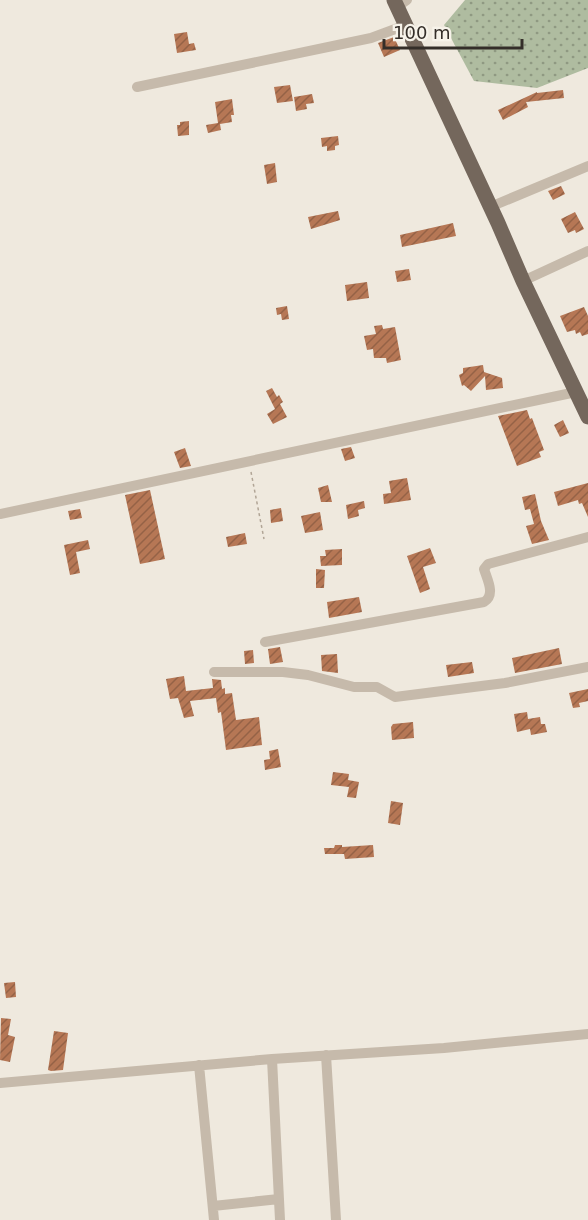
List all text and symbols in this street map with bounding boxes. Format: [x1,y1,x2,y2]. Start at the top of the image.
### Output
scale bar [384,12,522,50]
text: 100 m [393,22,451,43]

